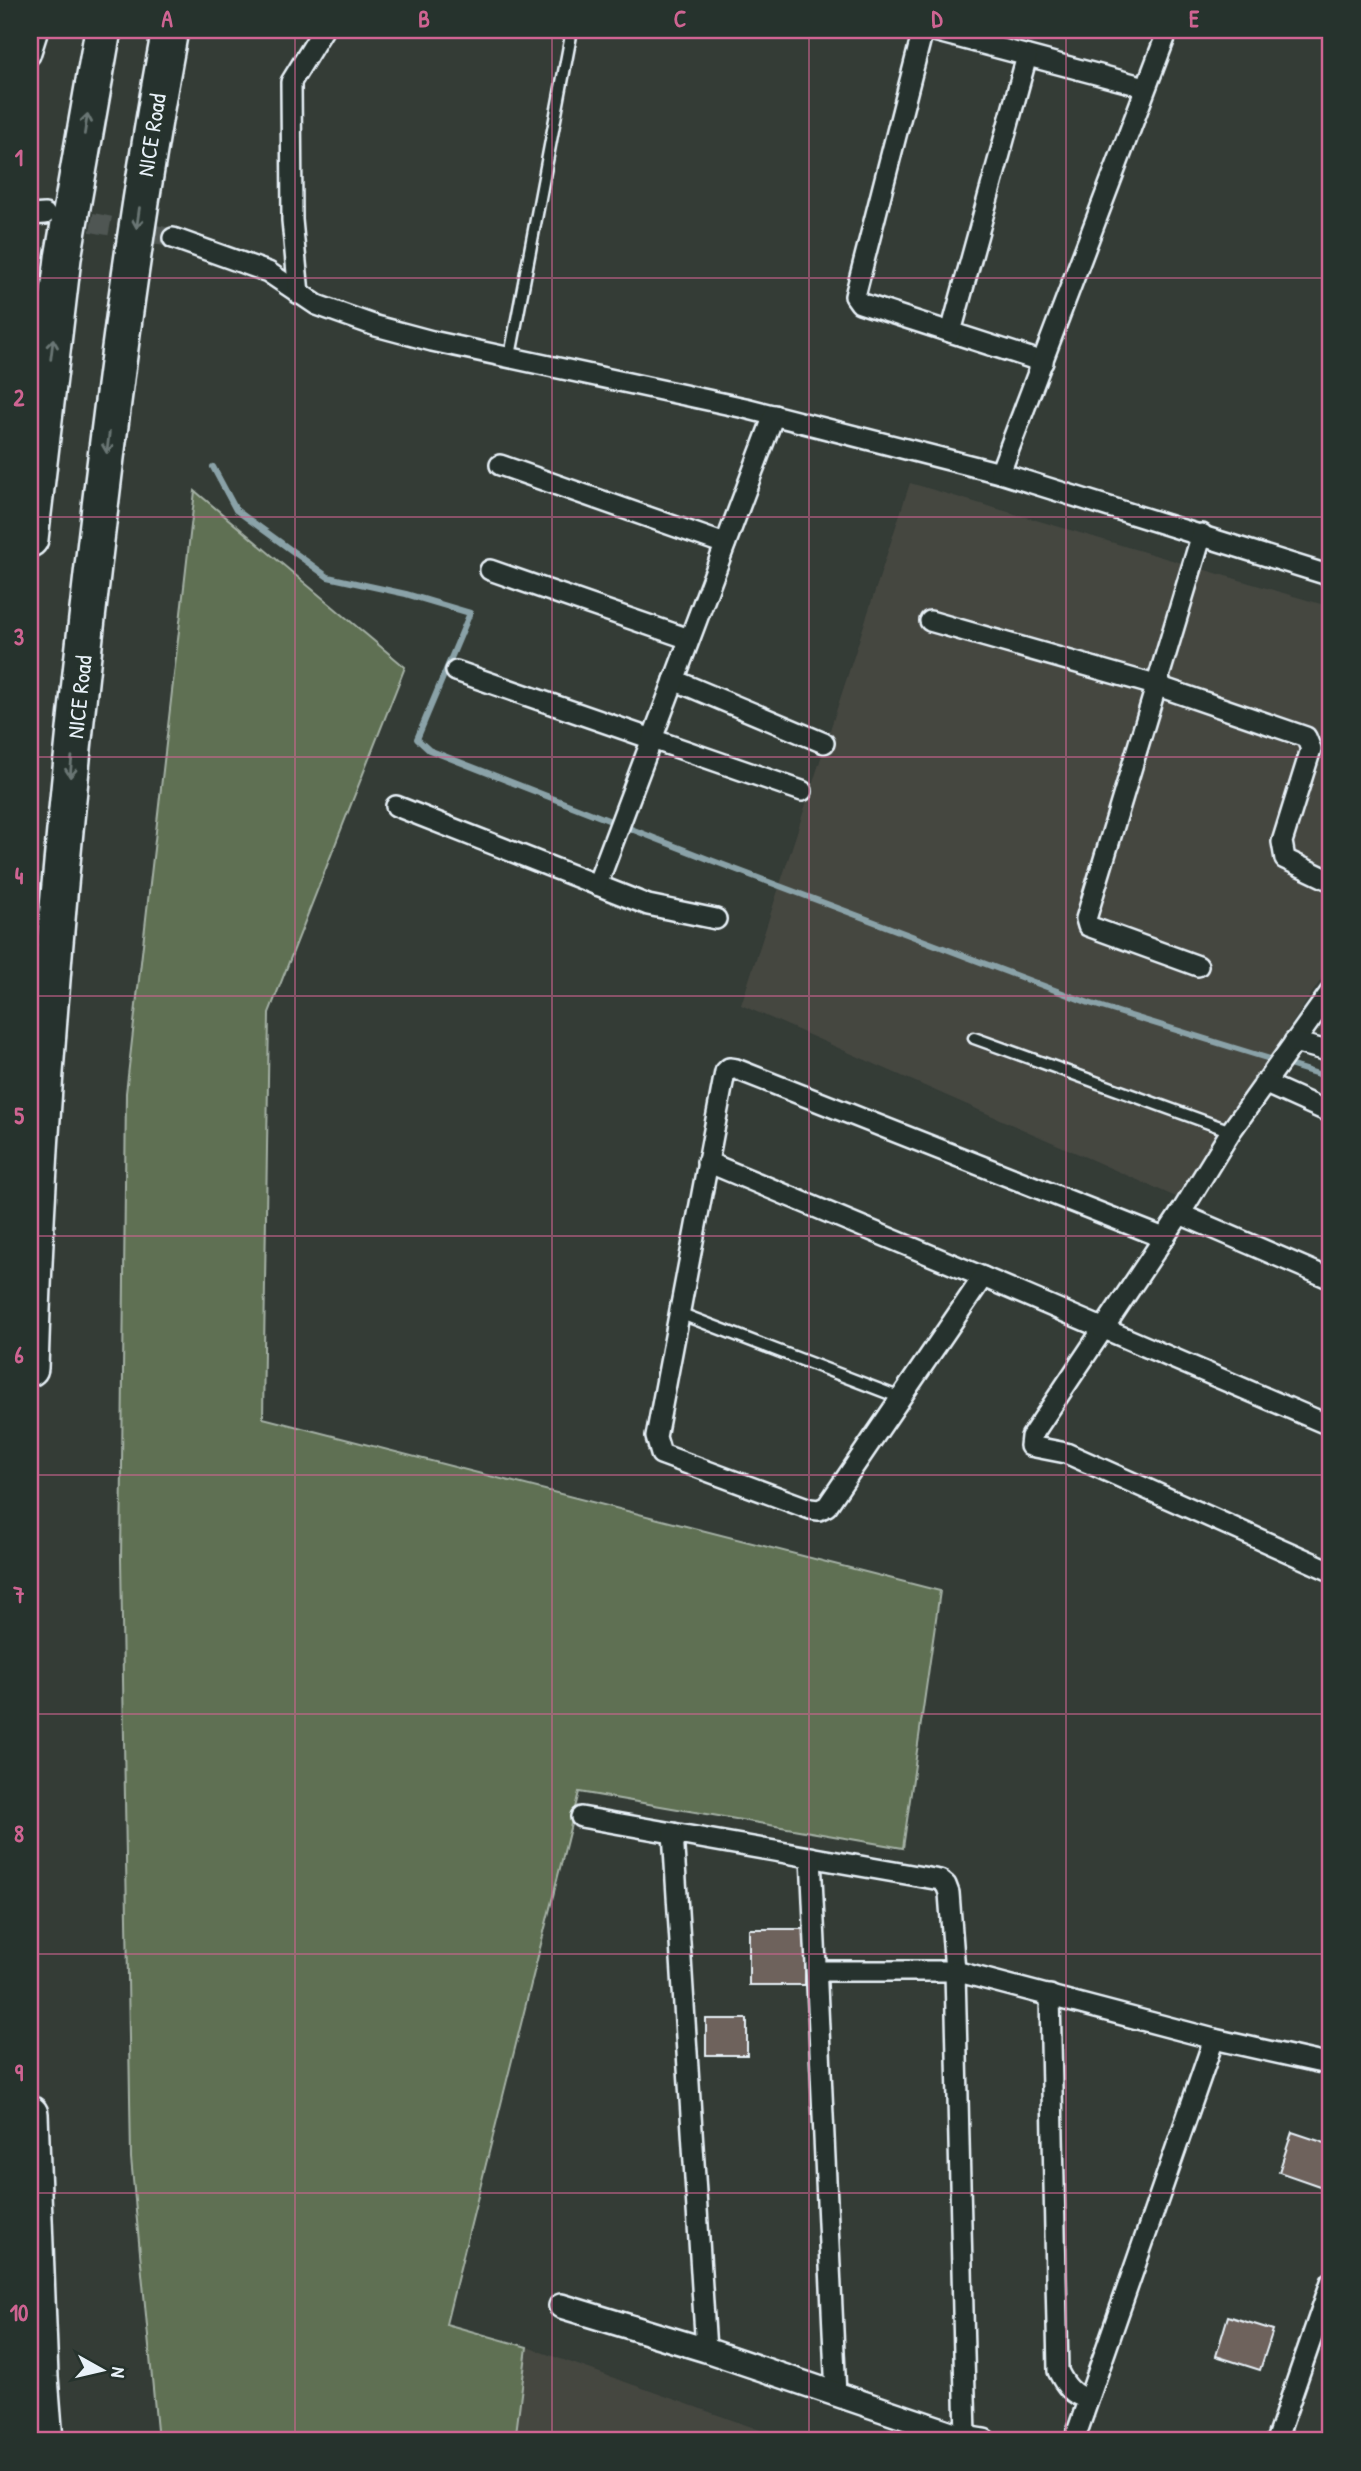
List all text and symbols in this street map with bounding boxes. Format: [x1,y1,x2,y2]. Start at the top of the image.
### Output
text: A [161,3,173,34]
text: B [418,3,430,34]
text: C [674,3,686,34]
text: D [932,3,944,34]
text: E [1189,3,1200,34]
street label: NICE Road [129,91,173,179]
one-way arrow [80,113,93,136]
text: 1 [15,142,23,173]
one-way arrow [132,206,145,229]
one-way arrow [46,339,59,361]
text: 2 [14,382,25,413]
one-way arrow [102,431,115,454]
text: 3 [14,621,24,652]
street label: NICE Road [59,654,99,740]
one-way arrow [64,755,77,778]
text: 4 [15,860,24,891]
text: 5 [14,1100,24,1131]
text: 6 [14,1339,24,1370]
text: 7 [12,1579,25,1610]
text: 8 [14,1818,24,1849]
text: 9 [15,2057,24,2088]
text: 10 [10,2297,28,2328]
north arrow [66,2334,136,2404]
text: N [105,2366,132,2379]

